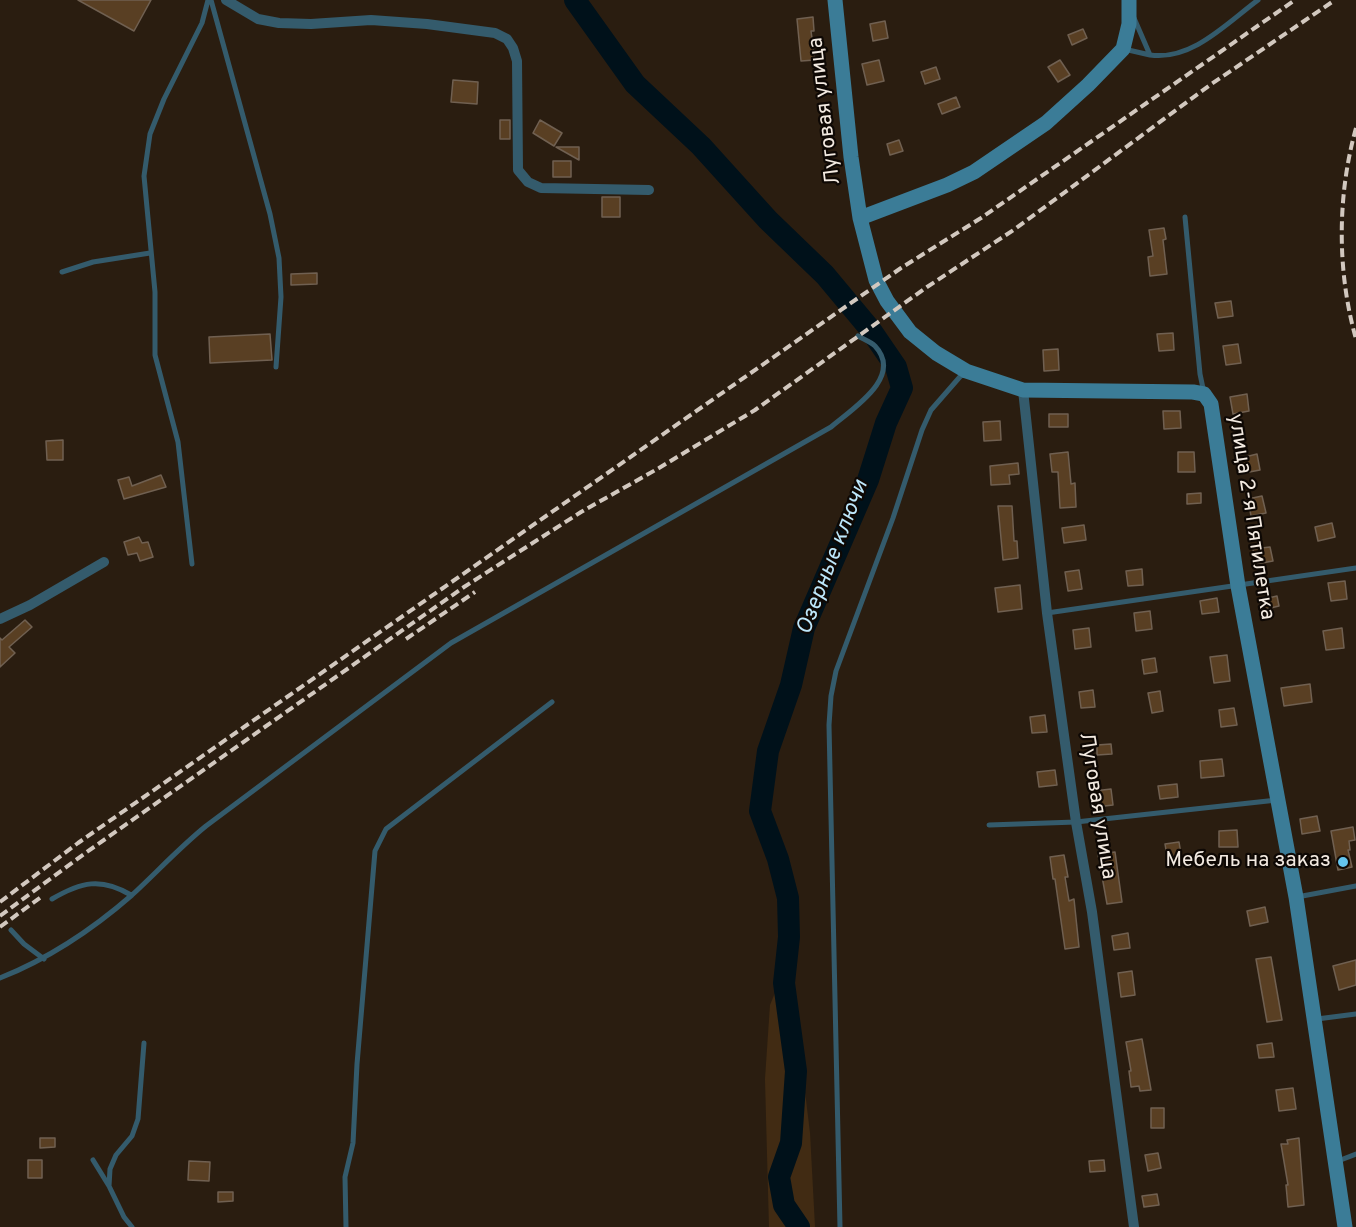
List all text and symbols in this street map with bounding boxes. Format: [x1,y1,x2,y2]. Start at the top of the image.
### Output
street label: Луговая улица [804,36,848,186]
street label: улица 2-я Пятилетка [1221,412,1279,622]
water label: Озерные ключи [792,477,876,639]
street label: Луговая улица [1072,731,1120,881]
place label: Мебель на заказ [1165,849,1331,875]
marker: Мебель на заказ [1336,855,1350,869]

